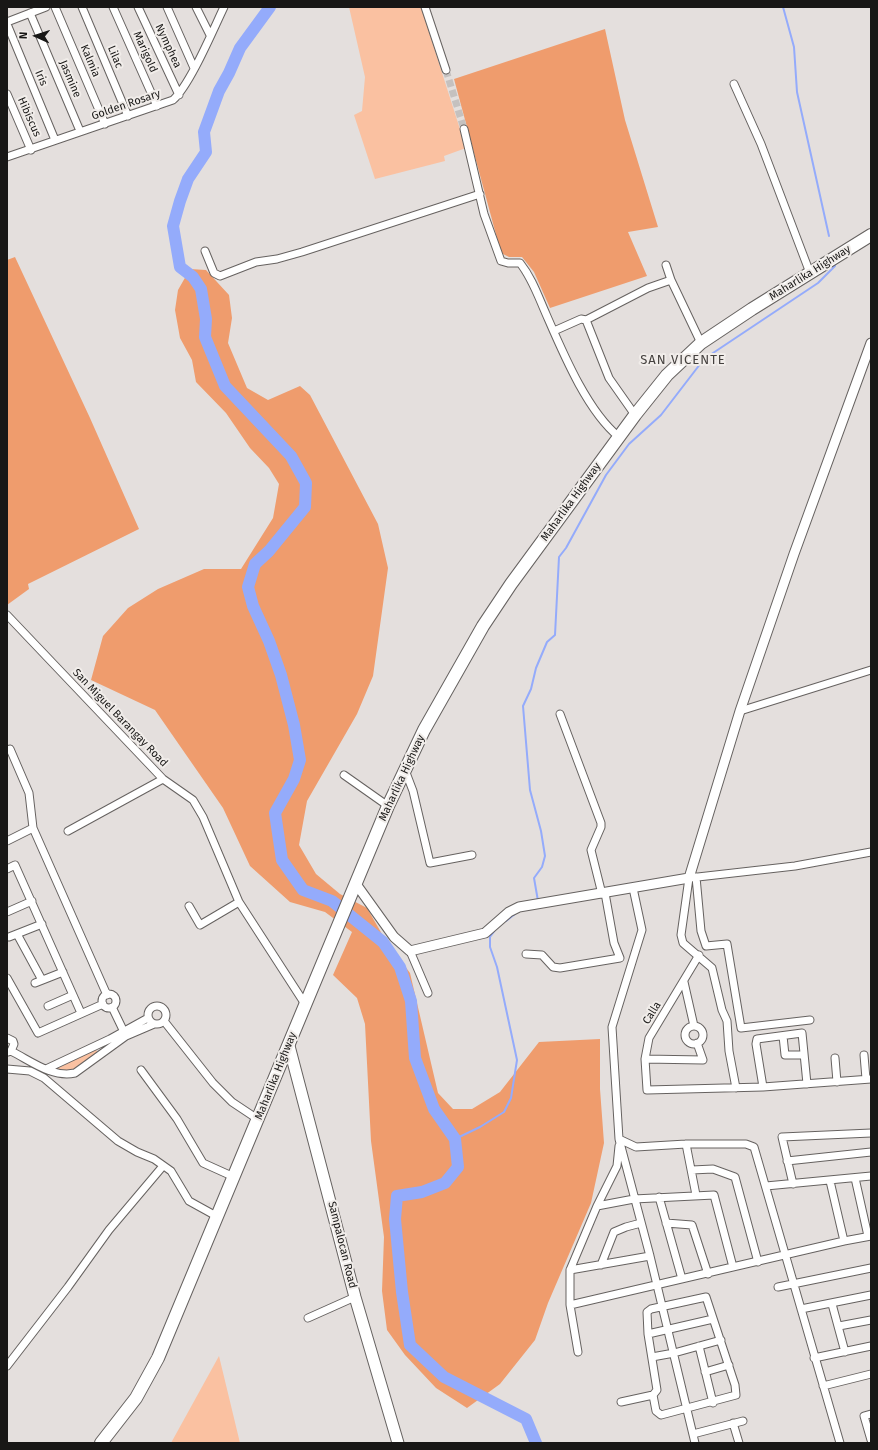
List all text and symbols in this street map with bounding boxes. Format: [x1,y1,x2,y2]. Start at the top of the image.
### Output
north arrow [16,16,56,56]
street label: Nymphea [152,22,184,70]
street label: Marigold [130,29,160,75]
text: N [17,31,30,39]
street label: Kalmia [77,43,103,79]
street label: Lilac [104,44,126,70]
street label: Jasmine [56,58,84,100]
street label: Iris [32,68,50,88]
street label: Golden Rosary [90,87,162,123]
street label: Hibiscus [14,95,44,139]
street label: Maharlika Highway [767,243,853,303]
district label: SAN VICENTE [640,352,726,368]
street label: Maharlika Highway [538,460,604,544]
street label: San Miguel Barangay Road [70,666,170,770]
street label: Maharlika Highway [376,733,428,823]
street label: Calla [640,999,664,1027]
street label: Maharlika Highway [252,1030,300,1122]
street label: Sampalocan Road [325,1200,359,1290]

